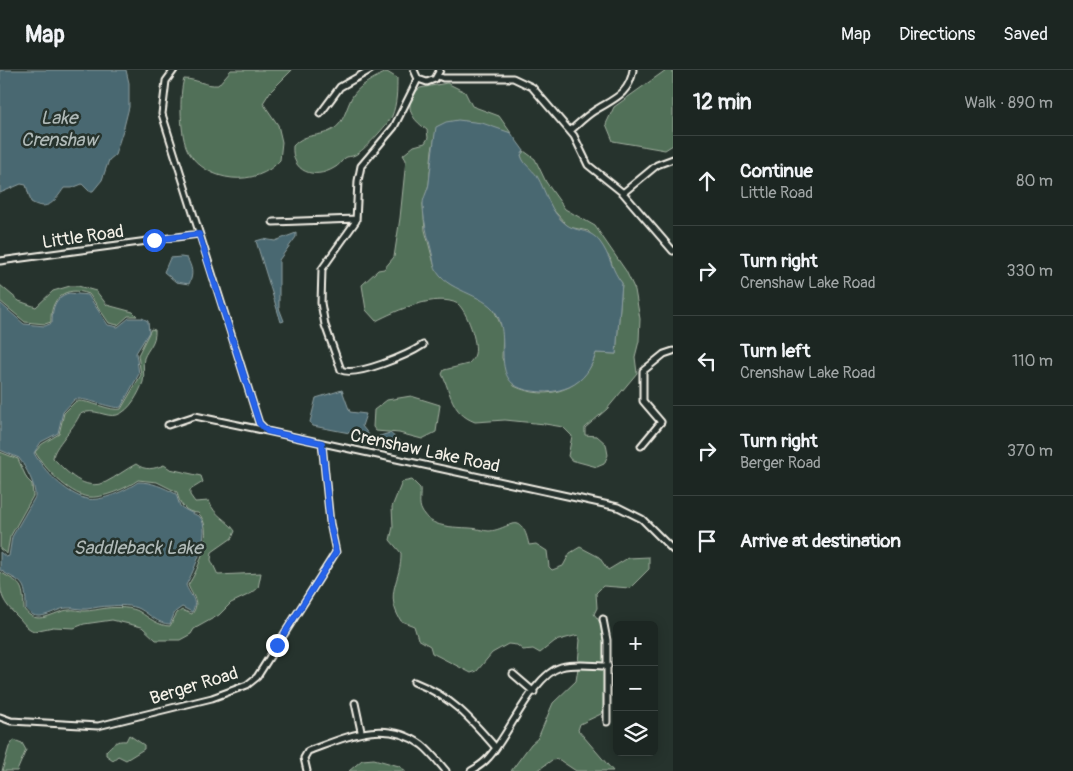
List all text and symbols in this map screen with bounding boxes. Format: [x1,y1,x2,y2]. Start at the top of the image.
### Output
text: Map [25,20,65,49]
text: Map [841,23,871,46]
text: Directions [899,23,975,46]
text: Saved [1003,23,1048,46]
text: 12 min [693,89,752,116]
text: Walk · 890 m [964,93,1053,113]
water label: Lake Crenshaw [21,106,100,152]
text: Continue [740,159,813,183]
icon: ahead [693,167,721,195]
text: 80 m [1016,171,1053,191]
text: Little Road [740,183,813,203]
street label: Little Road [41,220,125,254]
route start [143,229,166,252]
text: Turn right [740,249,818,273]
icon: right [693,257,721,285]
text: 330 m [1007,261,1053,281]
text: Crenshaw Lake Road [740,273,876,293]
text: Turn left [740,339,810,363]
icon: left [693,347,721,375]
text: 110 m [1012,351,1053,371]
text: Crenshaw Lake Road [740,363,876,383]
street label: Crenshaw Lake Road [348,424,502,478]
text: Turn right [740,429,818,453]
icon: right [693,437,721,465]
text: 370 m [1007,441,1053,461]
text: Berger Road [740,453,821,473]
icon: arrive [693,527,721,555]
text: Arrive at destination [740,529,901,553]
water label: Saddleback Lake [73,536,204,560]
map controls [613,621,658,756]
button: + [613,621,658,666]
route end [266,634,289,657]
street label: Berger Road [147,662,241,710]
button: − [613,666,658,711]
button: layers [613,711,658,756]

